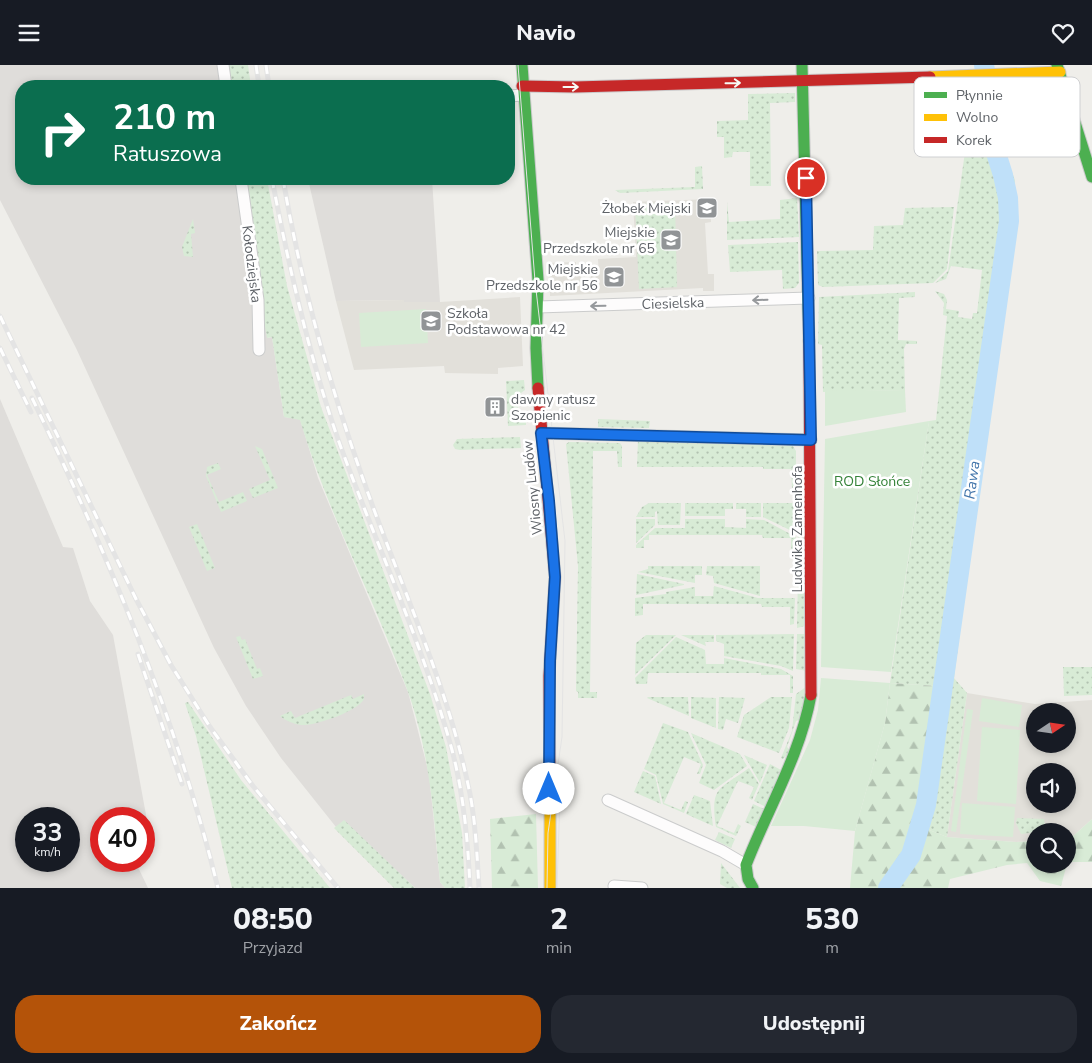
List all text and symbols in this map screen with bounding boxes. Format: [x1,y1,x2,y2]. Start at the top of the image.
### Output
text: Navio [516,18,576,48]
icon: menu [15,19,43,47]
icon: heart [1049,19,1077,47]
legend [914,77,1080,157]
one-way arrow [725,78,741,88]
one-way arrow [562,82,579,92]
text: Płynnie [956,86,1003,105]
text: 210 m [113,94,216,141]
icon: right [30,100,95,165]
text: Wolno [956,108,998,127]
text: Korek [956,131,993,150]
text: Ratuszowa [113,139,222,169]
pin [785,157,827,199]
icon: arrive [792,164,820,192]
school or university icon: Żłobek Miejski [695,196,719,220]
place label: Żłobek Miejski [602,199,691,218]
place label: Miejskie Przedszkole nr 65 [543,223,655,258]
street label: Kołodziejska [237,224,266,304]
school or university icon: Miejskie Przedszkole nr 65 [659,228,683,252]
place label: Miejskie Przedszkole nr 56 [486,260,598,295]
school or university icon: Miejskie Przedszkole nr 56 [602,265,626,289]
street label: Ciesielska [641,293,705,314]
one-way arrow [752,295,768,304]
one-way arrow [590,301,606,311]
place label: Szkoła Podstawowa nr 42 [447,304,566,339]
school or university icon: Szkoła Podstawowa nr 42 [419,309,443,333]
place label: dawny ratusz Szopienic [511,390,596,425]
building icon: dawny ratusz Szopienic [483,395,507,419]
street label: Wiosny Ludów [518,440,547,536]
water label: Rawa [959,460,985,500]
street label: Ludwika Zamenhofa [788,465,807,593]
park label: ROD Słońce [834,472,910,491]
north arrow [1026,703,1076,753]
map controls [1026,703,1076,873]
position arrow [522,762,574,814]
button: sound [1026,763,1076,813]
speed limit sign: 40 [90,807,155,872]
text: 33 [32,816,63,850]
button: search [1026,823,1076,873]
text: km/h [34,844,61,860]
text: 08:50 [233,899,313,940]
text: 2 [550,899,568,940]
text: 530 [805,899,859,940]
text: Przyjazd [243,937,303,959]
text: min [546,937,572,959]
text: m [825,937,839,959]
button: Zakończ [15,995,541,1053]
button: Udostępnij [551,995,1077,1053]

